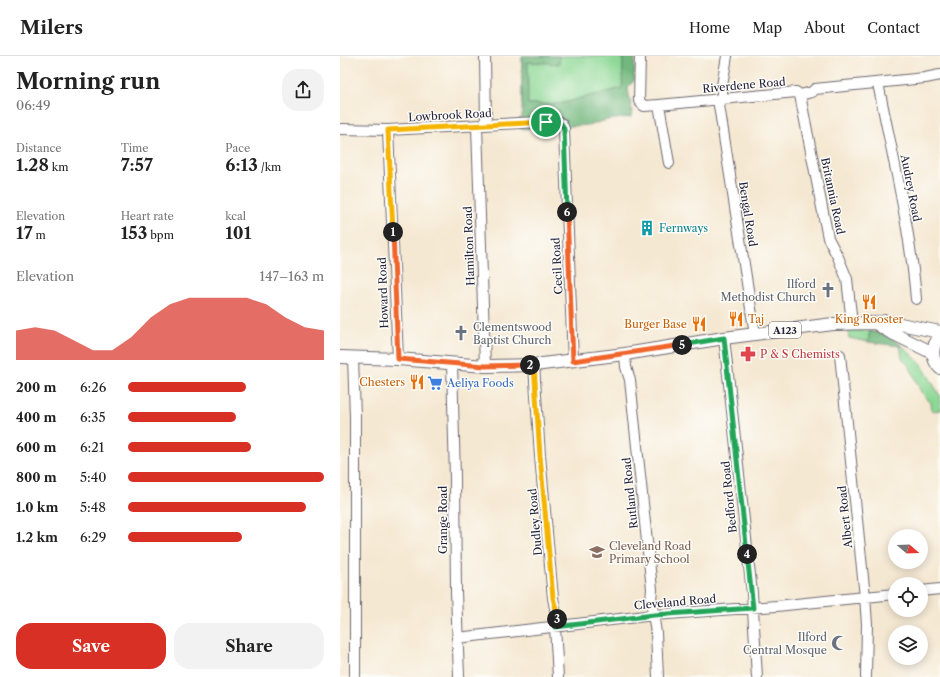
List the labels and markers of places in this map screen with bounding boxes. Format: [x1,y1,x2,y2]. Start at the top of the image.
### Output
pin [529,105,563,139]
pin: 6 [557,202,577,222]
building icon: Fernways [638,219,656,237]
place label: Fernways [659,221,708,235]
pin: 1 [383,222,403,242]
place label: Ilford Methodist Church [721,277,816,304]
church icon: Ilford Methodist Church [819,281,837,299]
restaurant icon: King Rooster [860,293,878,311]
restaurant icon: Taj [727,310,745,328]
place label: Taj [748,312,764,326]
place label: King Rooster [835,312,904,326]
restaurant icon: Burger Base [690,315,708,333]
place label: Burger Base [624,317,687,331]
place label: Clementswood Baptist Church [473,320,552,347]
church icon: Clementswood Baptist Church [452,324,470,342]
pin: 5 [672,335,692,355]
pharmacy icon: P & S Chemists [739,345,757,363]
place label: P & S Chemists [760,347,840,361]
pin: 2 [520,355,540,375]
restaurant icon: Chesters [408,373,426,391]
supermarket icon: Aeliya Foods [426,374,444,392]
place label: Chesters [359,375,405,389]
place label: Aeliya Foods [446,376,514,390]
place label: Cleveland Road Primary School [609,539,692,566]
school or university icon: Cleveland Road Primary School [588,543,606,561]
pin: 4 [737,544,757,564]
pin: 3 [547,609,567,629]
place label: Ilford Central Mosque [743,630,827,657]
mosque icon: Ilford Central Mosque [830,634,848,652]

